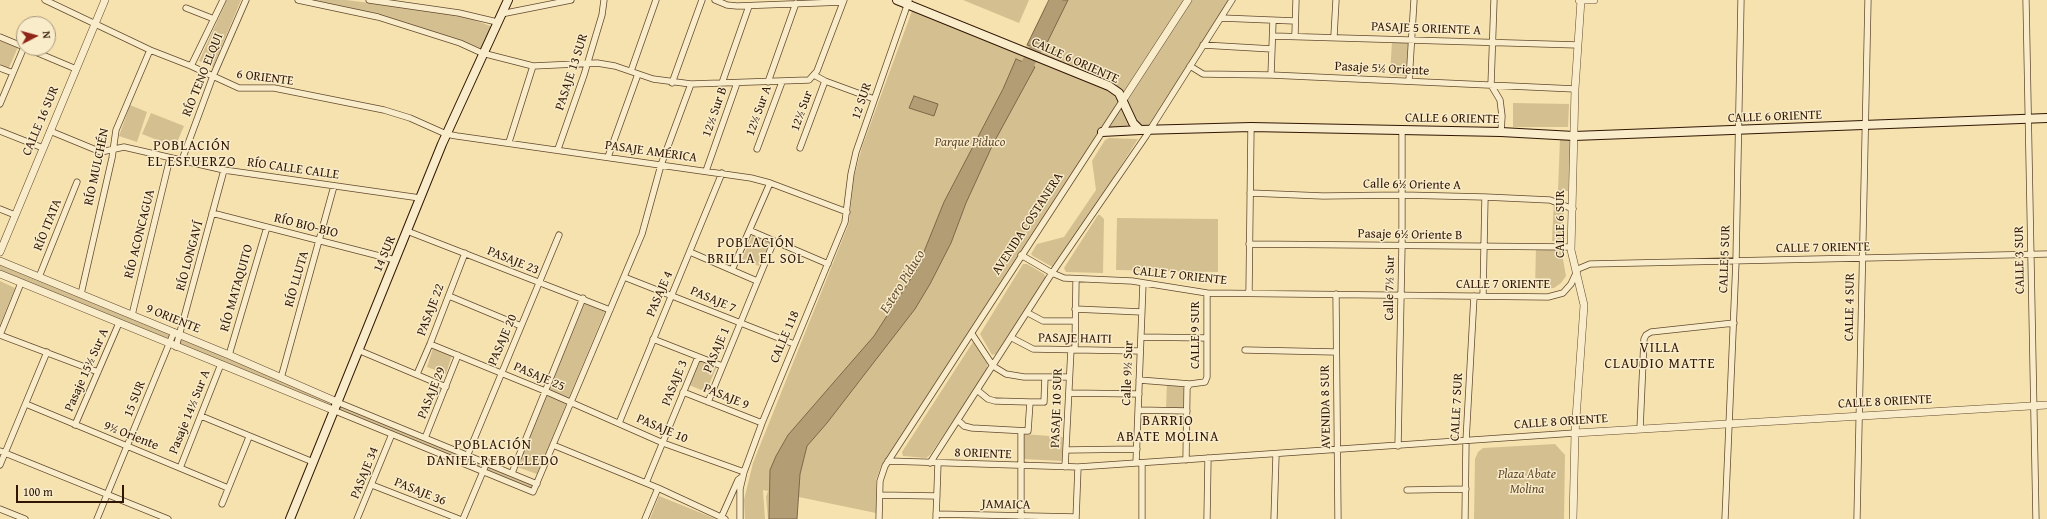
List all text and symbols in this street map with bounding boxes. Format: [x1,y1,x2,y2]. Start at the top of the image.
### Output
north arrow [16,16,56,56]
street label: PASAJE 5 ORIENTE A [1371,19,1481,39]
text: N [39,30,55,39]
street label: RÍO TENO ELQUI [179,31,227,119]
street label: PASAJE 13 SUR [552,32,592,112]
street label: CALLE 6 ORIENTE [1029,35,1121,87]
street label: Pasaje 5½ Oriente [1334,59,1430,79]
street label: 6 ORIENTE [236,67,294,89]
street label: 12 SUR [848,81,876,121]
street label: CALLE 16 SUR [19,84,63,158]
street label: 12½ Sur A [743,84,775,138]
street label: 12½ Sur B [699,85,731,139]
street label: 12½ Sur [788,89,816,133]
street label: CALLE 6 ORIENTE [1728,108,1822,126]
street label: CALLE 6 ORIENTE [1405,110,1499,128]
street label: RÍO MULCHÉN [81,127,113,207]
park label: Parque Piduco [935,135,1005,151]
district label: POBLACIÓN EL ESFUERZO [147,138,237,170]
street label: PASAJE AMÉRICA [604,138,698,166]
street label: RÍO CALLE CALLE [246,155,340,183]
street label: AVENIDA COSTANERA [989,170,1067,278]
street label: Calle 6½ Oriente A [1363,176,1461,194]
street label: RÍO ACONCAGUA [121,188,159,280]
street label: CALLE 6 SUR [1553,190,1569,258]
street label: RÍO ITATA [31,197,65,253]
street label: RÍO BIO-BIO [272,211,340,241]
street label: RÍO LONGAVÍ [173,219,207,293]
street label: CALLE 5 SUR [1716,225,1734,293]
street label: Pasaje 6½ Oriente B [1357,226,1463,244]
street label: CALLE 3 SUR [2012,226,2028,294]
street label: 14 SUR [370,234,400,274]
district label: POBLACIÓN BRILLA EL SOL [707,235,805,268]
street label: CALLE 7 ORIENTE [1776,239,1870,257]
street label: RÍO MATAQUITO [217,243,257,333]
street label: PASAJE 23 [485,244,541,278]
water label: Estero Piduco [877,247,929,317]
street label: RÍO LLUTA [282,249,312,309]
street label: Calle 7½ Sur [1382,255,1398,321]
street label: CALLE 7 ORIENTE [1132,263,1228,289]
street label: PASAJE 4 [643,269,677,319]
street label: CALLE 4 SUR [1842,273,1858,341]
street label: CALLE 7 ORIENTE [1456,277,1550,293]
street label: PASAJE 22 [414,282,448,338]
street label: PASAJE 7 [688,283,738,317]
street label: 9 ORIENTE [143,301,203,337]
street label: CALLE 9 SUR [1188,301,1204,369]
street label: CALLE 118 [767,308,803,366]
street label: PASAJE 20 [485,312,521,368]
street label: PASAJE 1 [700,325,734,375]
street label: Pasaje 15½ Sur A [62,326,112,414]
street label: PASAJE HAITI [1038,331,1112,347]
street label: Calle 9½ Sur [1119,340,1137,406]
district label: VILLA CLAUDIO MATTE [1604,340,1716,372]
street label: PASAJE 3 [659,358,691,408]
street label: PASAJE 25 [511,359,567,395]
street label: PASAJE 29 [415,365,449,421]
street label: AVENIDA 8 SUR [1317,365,1335,449]
street label: Pasaje 14½ Sur A [166,368,214,456]
street label: PASAJE 10 SUR [1048,368,1066,448]
street label: CALLE 7 SUR [1447,373,1467,441]
street label: 15 SUR [121,379,149,419]
street label: PASAJE 9 [701,381,751,413]
street label: CALLE 8 ORIENTE [1838,392,1932,412]
street label: PASAJE 10 [634,411,690,447]
street label: CALLE 8 ORIENTE [1514,411,1608,433]
district label: BARRIO ABATE MOLINA [1116,413,1220,446]
street label: 9½ Oriente [101,418,161,454]
district label: POBLACIÓN DANIEL REBOLLEDO [427,437,559,470]
street label: PASAJE 34 [348,445,382,501]
street label: 8 ORIENTE [954,445,1012,463]
park label: Plaza Abate Molina [1498,467,1556,498]
street label: PASAJE 36 [392,475,448,509]
scale bar [18,477,126,503]
text: 100 m [23,483,53,500]
street label: JAMAICA [981,497,1031,513]

